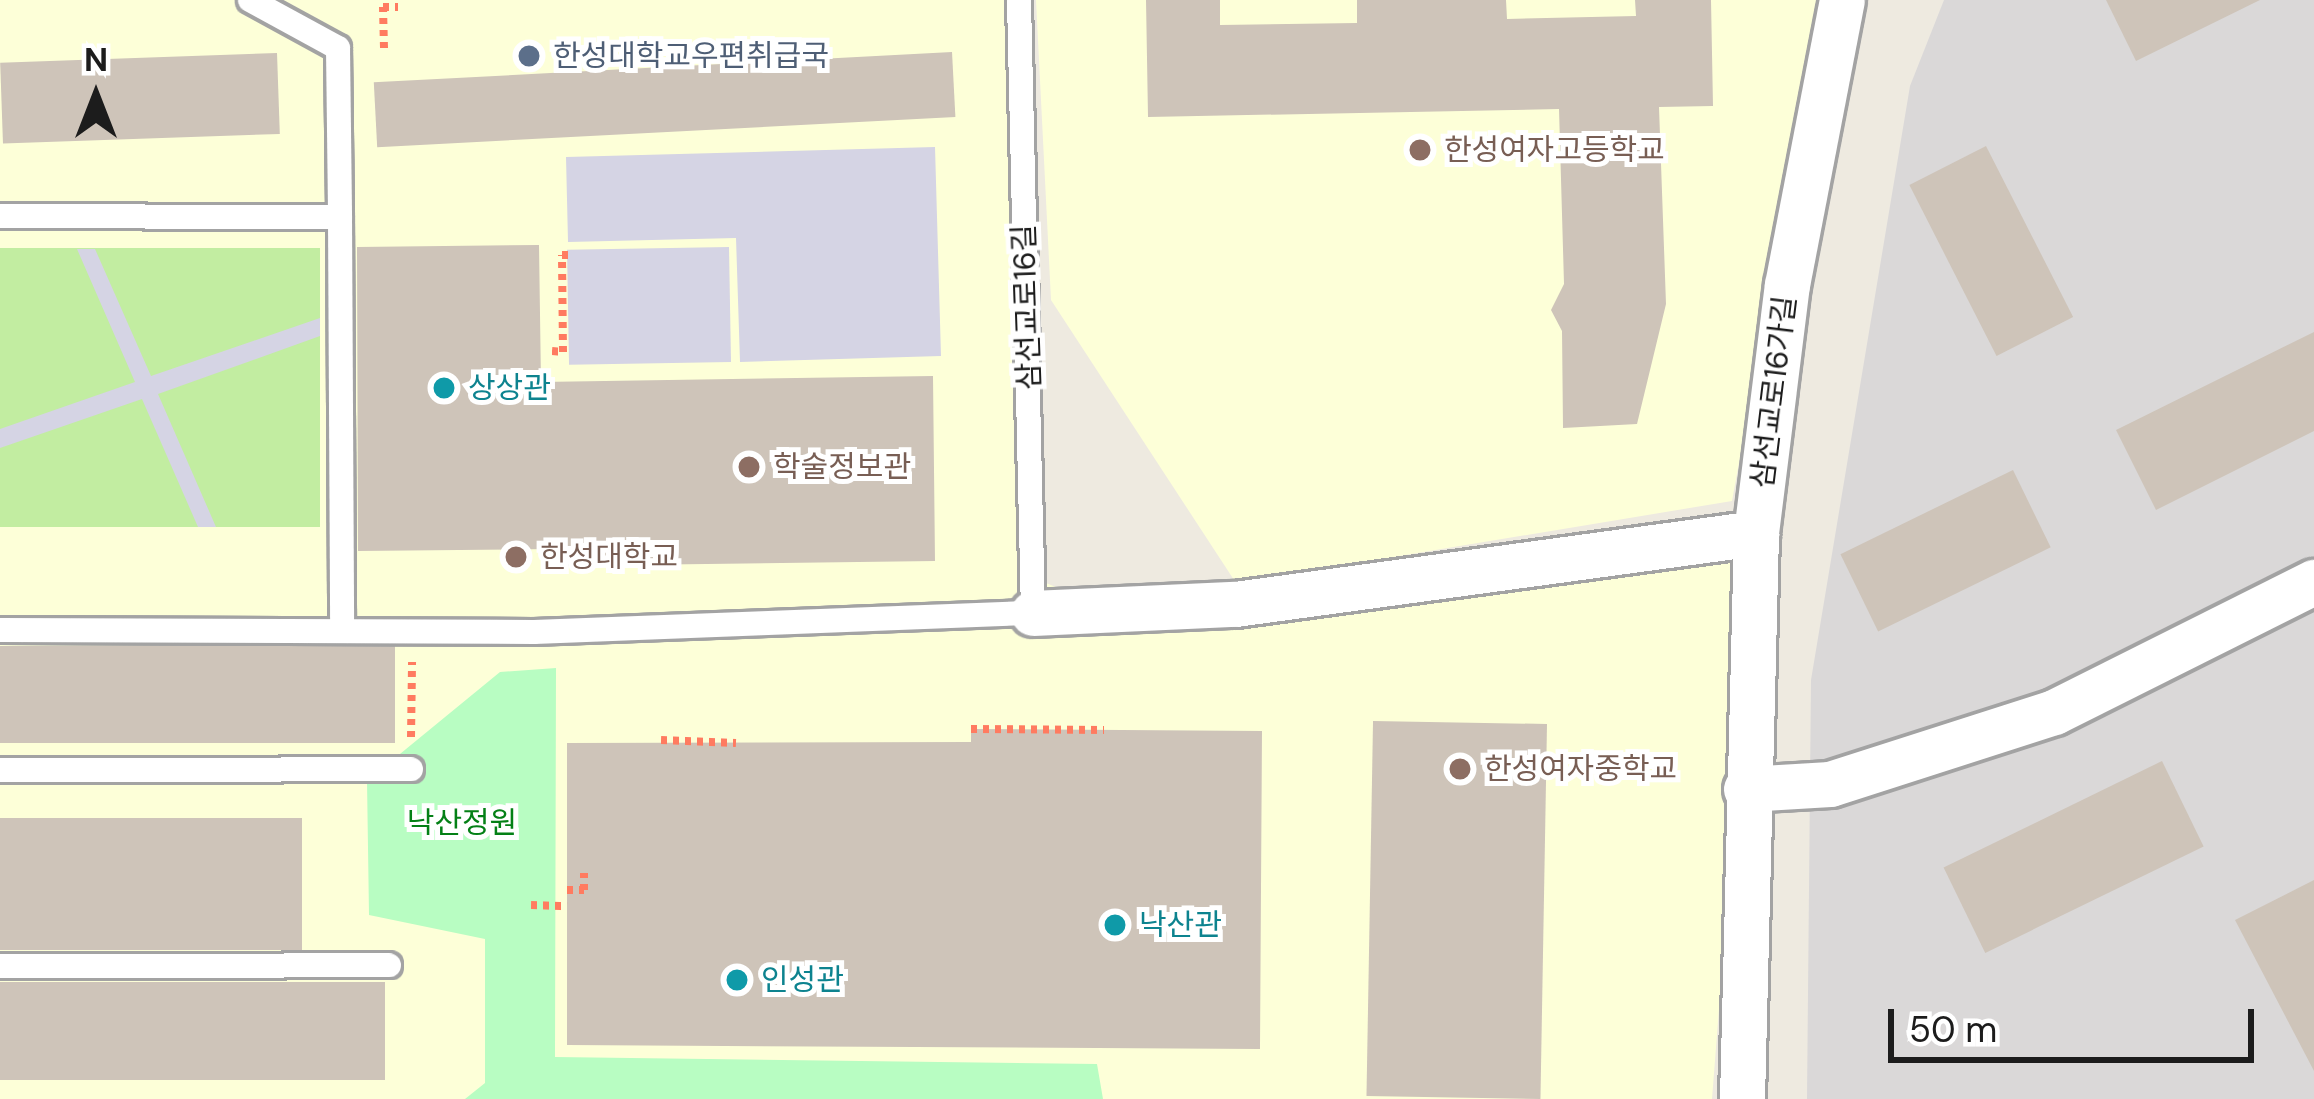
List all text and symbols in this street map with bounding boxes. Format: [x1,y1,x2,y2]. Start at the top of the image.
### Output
north arrow [36,36,156,156]
text: N [84,38,108,81]
place label: 한성대학교우편취급국 [553,38,829,74]
marker: 한성대학교우편취급국 [516,43,542,69]
place label: 한성여자고등학교 [1444,132,1665,168]
marker: 한성여자고등학교 [1407,137,1433,163]
street label: 삼선교로16길 [1006,223,1048,391]
street label: 삼선교로16가길 [1744,294,1804,490]
place label: 상상관 [468,370,551,406]
marker: 상상관 [431,375,457,401]
place label: 학술정보관 [773,449,911,485]
marker: 학술정보관 [736,454,762,480]
place label: 한성대학교 [540,539,678,575]
marker: 한성대학교 [503,544,529,570]
place label: 한성여자중학교 [1484,751,1677,787]
marker: 한성여자중학교 [1447,756,1473,782]
park label: 낙산정원 [407,805,517,841]
place label: 낙산관 [1139,907,1222,943]
marker: 낙산관 [1102,912,1128,938]
place label: 인성관 [761,962,844,998]
marker: 인성관 [724,967,750,993]
scale bar [1894,985,2260,1059]
text: 50 m [1909,1006,1997,1053]

